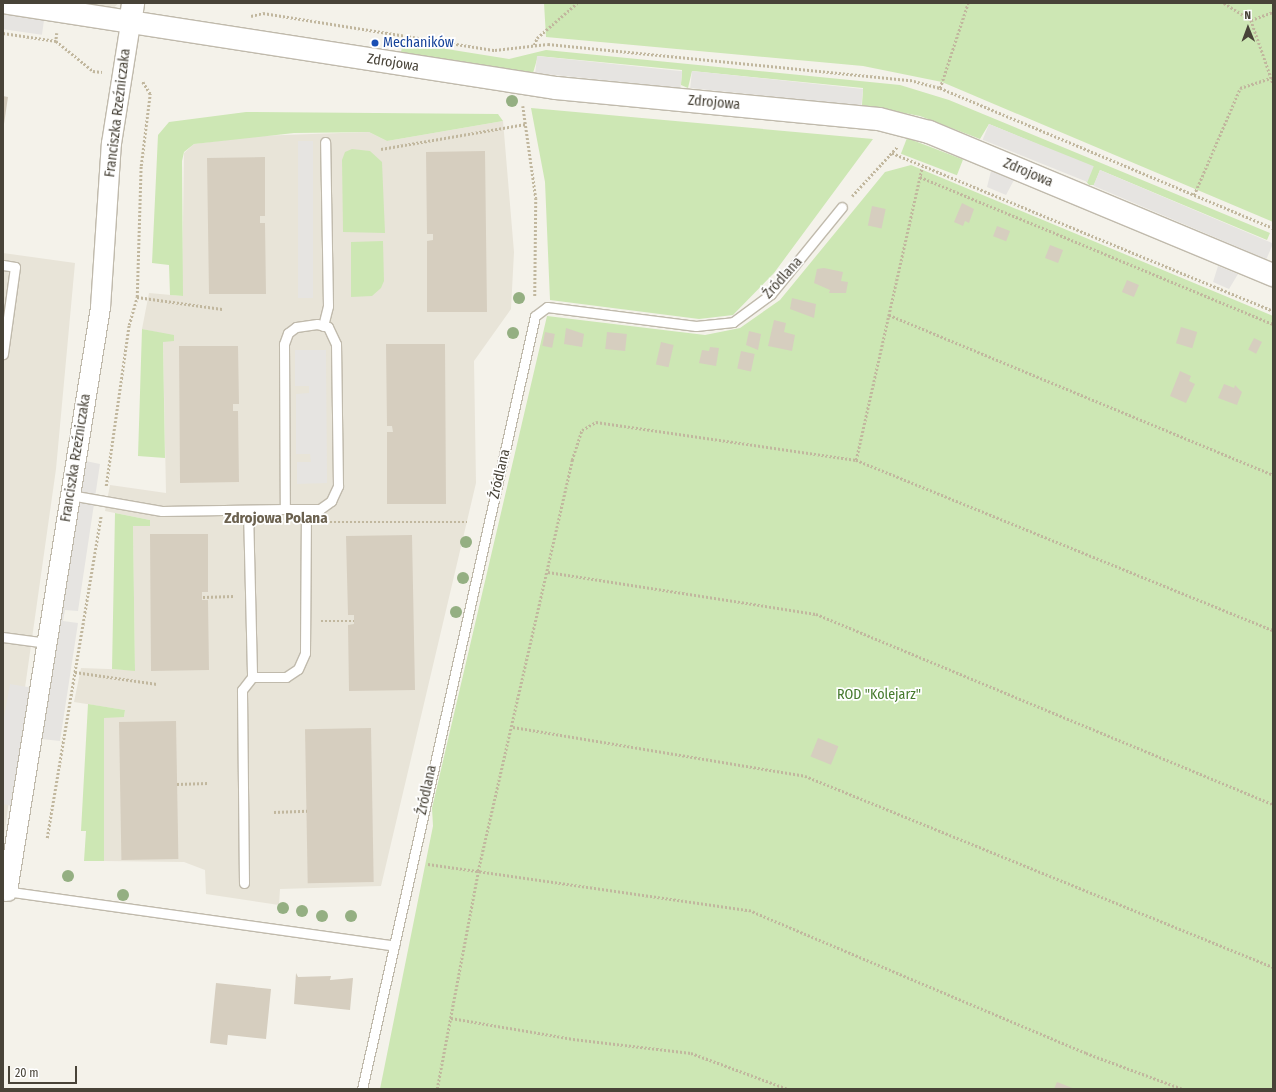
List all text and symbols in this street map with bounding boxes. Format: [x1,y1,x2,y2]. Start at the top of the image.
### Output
north arrow [1228,8,1268,48]
text: N [1244,9,1251,22]
place label: Mechaników [383,35,454,51]
marker: Mechaników [370,38,380,48]
street label: Franciszka Rzeźniczaka [102,48,134,178]
street label: Zdrojowa [366,51,420,75]
street label: Zdrojowa [687,92,741,114]
street label: Zdrojowa [1001,155,1055,191]
street label: Źródlana [760,254,806,302]
street label: Franciszka Rzeźniczaka [58,393,94,523]
street label: Źródlana [486,448,514,500]
district label: Zdrojowa Polana [224,510,328,528]
park label: ROD "Kolejarz" [837,687,921,703]
street label: Źródlana [414,764,440,816]
scale bar [10,1058,79,1084]
text: 20 m [15,1066,39,1080]

